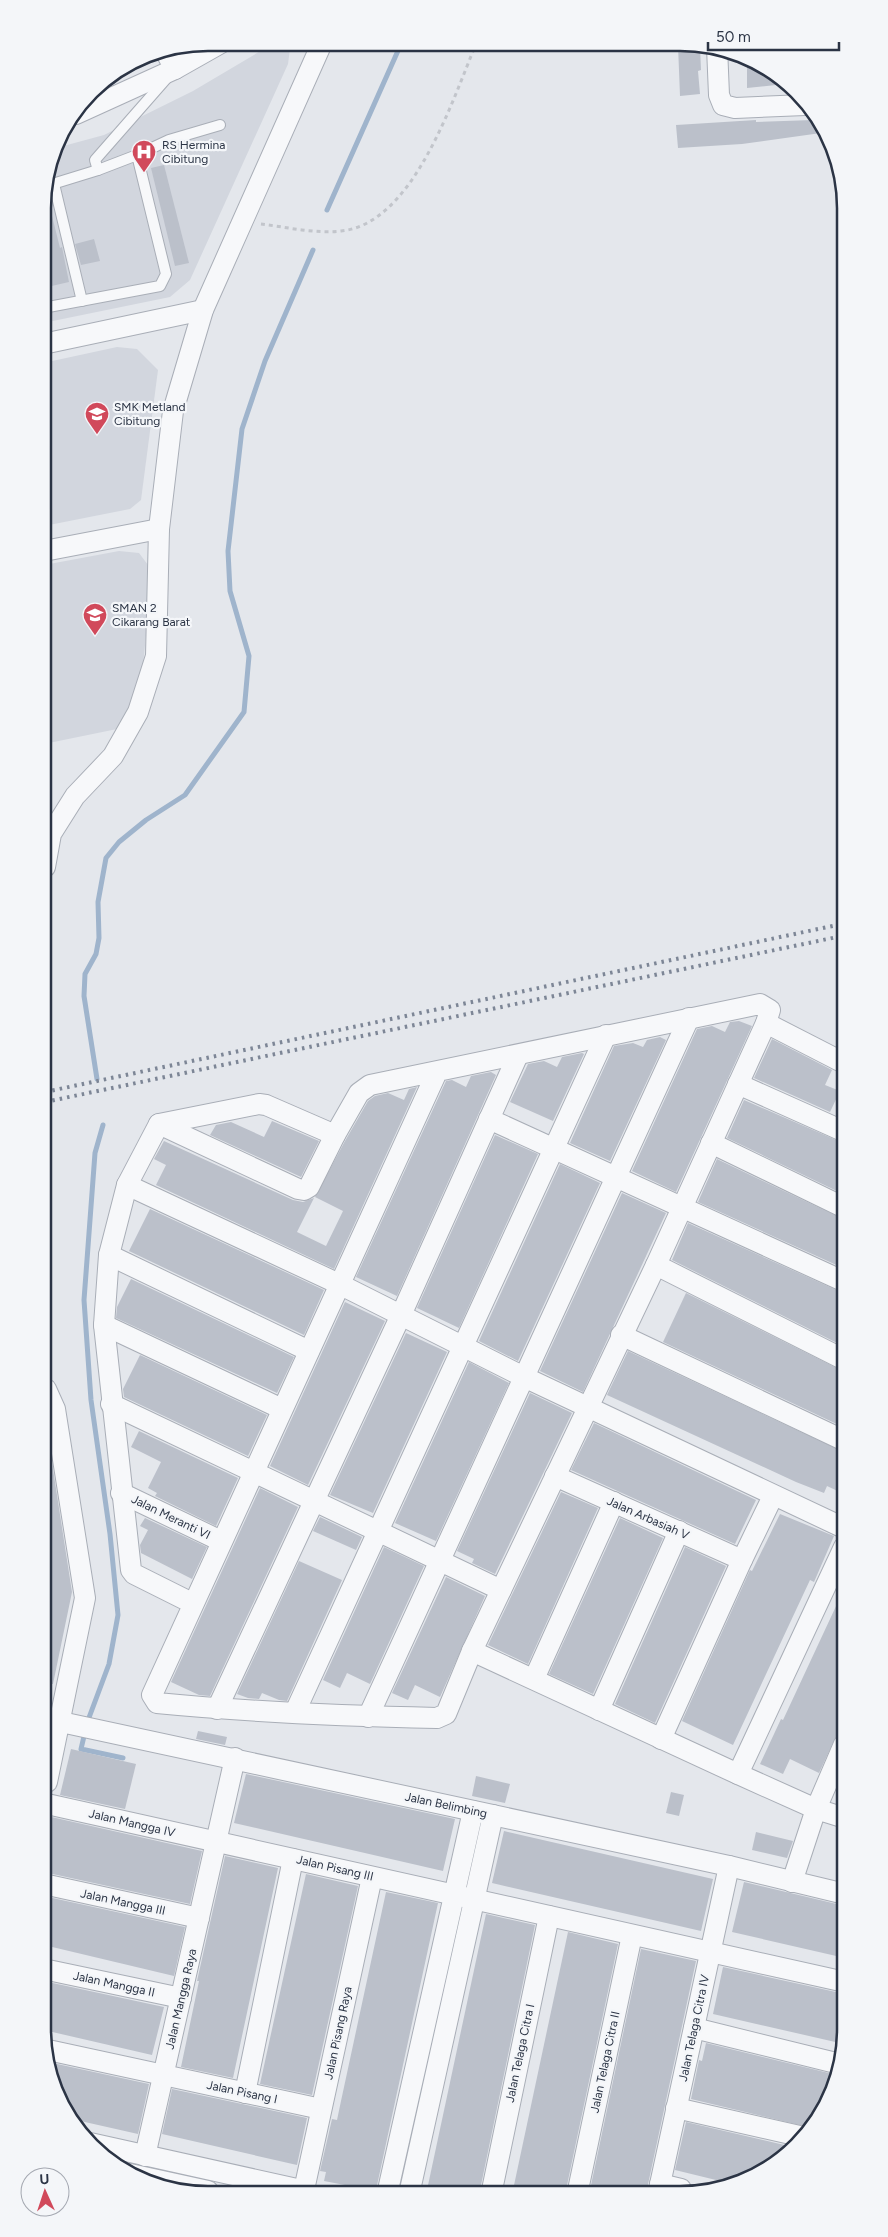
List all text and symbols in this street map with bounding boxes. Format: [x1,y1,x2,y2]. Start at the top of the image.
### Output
scale bar [708,20,839,52]
text: 50 m [716,28,751,46]
place label: RS Hermina Cibitung [162,138,225,166]
hospital icon: RS Hermina Cibitung [131,139,157,173]
place label: SMK Metland Cibitung [114,400,186,428]
school or university icon: SMK Metland Cibitung [84,401,110,435]
place label: SMAN 2 Cikarang Barat [112,601,191,629]
school or university icon: SMAN 2 Cikarang Barat [82,602,108,636]
street label: Jalan Meranti VI [129,1492,213,1542]
street label: Jalan Arbasiah V [605,1494,692,1543]
street label: Jalan Belimbing [404,1789,488,1821]
street label: Jalan Mangga IV [87,1806,177,1840]
street label: Jalan Pisang III [295,1852,375,1884]
street label: Jalan Mangga III [79,1886,167,1918]
street label: Jalan Mangga Raya [163,1947,199,2051]
street label: Jalan Mangga II [72,1968,156,2000]
street label: Jalan Telaga Citra IV [676,1973,712,2083]
street label: Jalan Pisang Raya [321,1985,355,2081]
street label: Jalan Telaga Citra I [503,2002,537,2104]
street label: Jalan Telaga Citra II [587,2010,623,2114]
street label: Jalan Pisang I [205,2078,279,2106]
north arrow [20,2167,70,2217]
text: U [39,2171,50,2188]

